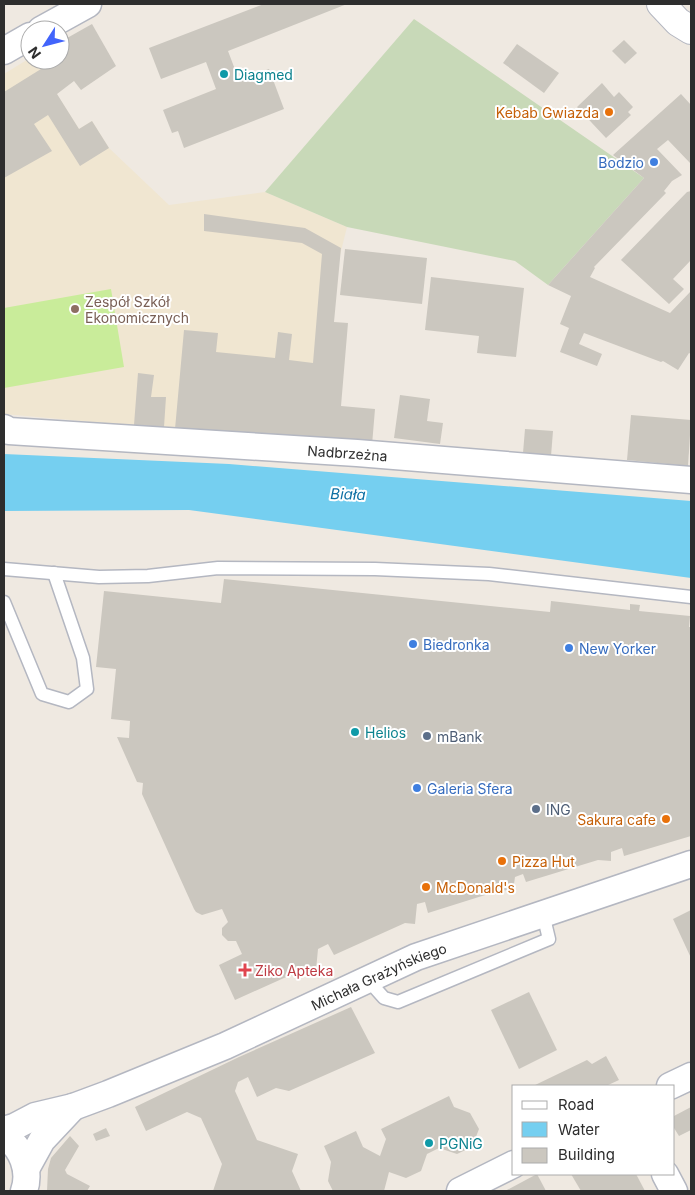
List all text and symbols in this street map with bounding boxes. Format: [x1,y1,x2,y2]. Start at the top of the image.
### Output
north arrow [20,20,70,70]
text: N [24,44,44,62]
place label: Diagmed [234,66,293,83]
marker: Diagmed [218,68,230,80]
place label: Kebab Gwiazda [496,104,599,121]
marker: Kebab Gwiazda [603,106,615,118]
place label: Bodzio [598,154,644,171]
marker: Bodzio [648,156,660,168]
place label: Zespół Szkół Ekonomicznych [85,293,189,326]
marker: Zespół Szkół Ekonomicznych [69,303,81,315]
street label: Nadbrzeżna [307,441,388,464]
water label: Biała [330,484,366,504]
place label: Biedronka [423,636,490,653]
marker: Biedronka [407,638,419,650]
place label: New Yorker [579,640,656,657]
marker: New Yorker [563,642,575,654]
place label: Helios [365,724,406,741]
marker: Helios [349,726,361,738]
place label: mBank [437,728,483,745]
marker: mBank [421,730,433,742]
place label: Galeria Sfera [427,780,513,797]
marker: Galeria Sfera [411,782,423,794]
place label: ING [546,801,571,818]
marker: ING [530,803,542,815]
place label: Sakura cafe [577,811,656,828]
marker: Sakura cafe [660,813,672,825]
place label: Pizza Hut [512,853,575,870]
marker: Pizza Hut [496,855,508,867]
place label: McDonald's [436,879,515,896]
marker: McDonald's [420,881,432,893]
street label: Michała Grażyńskiego [308,939,449,1013]
place label: Ziko Apteka [255,962,333,979]
marker: Ziko Apteka [239,964,251,976]
legend [512,1085,675,1175]
text: Road [558,1095,594,1114]
text: Water [558,1120,600,1139]
place label: PGNiG [439,1135,483,1152]
marker: PGNiG [423,1137,435,1149]
text: Building [558,1145,615,1164]

